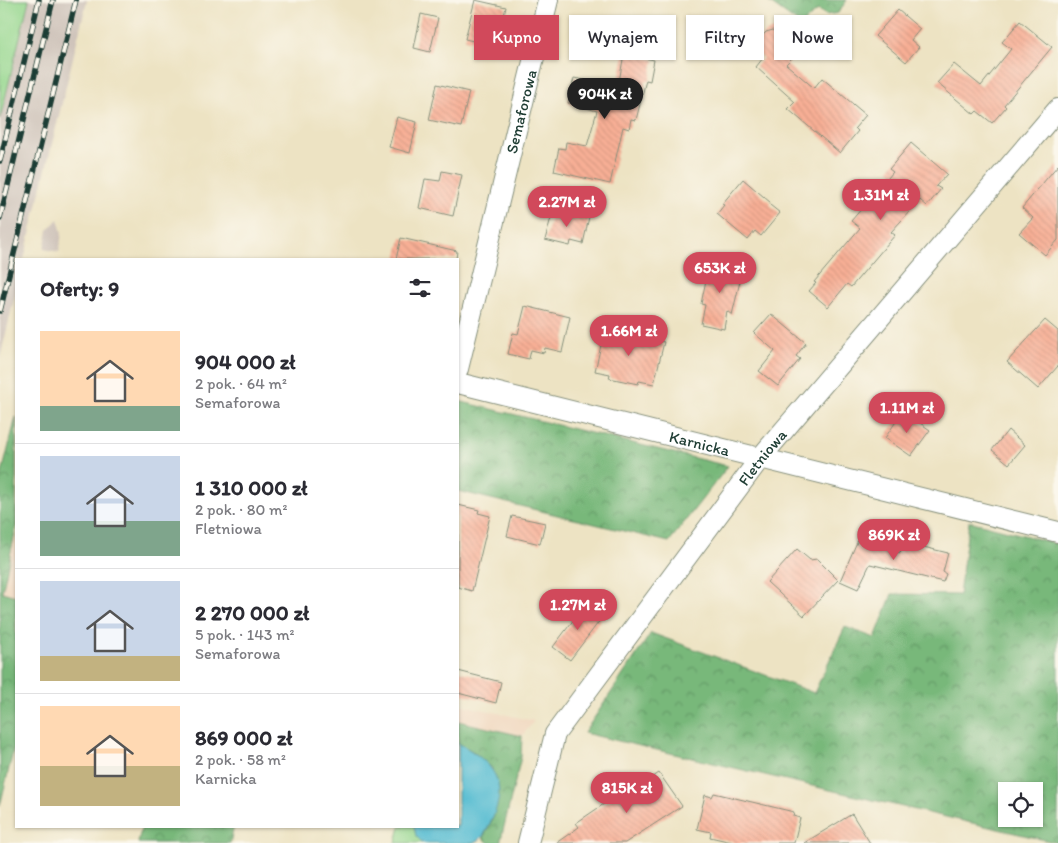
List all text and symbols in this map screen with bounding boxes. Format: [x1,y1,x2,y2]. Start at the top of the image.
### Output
chip: Kupno [474,15,559,60]
chip: Wynajem [569,15,676,60]
chip: Filtry [686,15,764,60]
chip: Nowe [774,15,852,60]
street label: Semaforowa [502,68,541,155]
pin: 904K zł [559,78,651,120]
text: 904K zł [578,84,632,103]
pin: 1.31M zł [829,178,933,221]
text: 1.31M zł [853,185,909,204]
pin: 2.27M zł [515,186,619,228]
text: 2.27M zł [539,192,595,211]
pin: 653K zł [674,252,766,294]
text: 653K zł [694,258,746,277]
icon: filters [406,274,434,302]
text: Oferty: 9 [40,276,119,301]
pin: 1.66M zł [577,314,681,357]
text: 1.66M zł [601,321,657,340]
text: 904 000 zł [195,349,296,374]
icon: home [80,351,140,411]
text: 2 pok. · 64 m² [195,374,287,393]
pin: 1.11M zł [855,392,959,434]
text: Semaforowa [195,393,280,412]
text: 1.11M zł [880,398,934,417]
street label: Fletniowa [734,425,791,489]
street label: Karnicka [667,427,732,460]
text: 1 310 000 zł [195,475,308,500]
icon: home [80,476,140,536]
text: 2 pok. · 80 m² [195,500,287,519]
pin: 869K zł [848,518,940,561]
text: Fletniowa [195,519,262,538]
text: 869K zł [868,525,920,544]
pin: 1.27M zł [526,588,630,631]
text: 1.27M zł [550,595,606,614]
text: 2 270 000 zł [195,600,309,625]
icon: home [80,601,140,661]
text: 5 pok. · 143 m² [195,625,295,644]
text: Semaforowa [195,644,280,663]
text: 869 000 zł [195,725,293,750]
icon: home [80,726,140,786]
text: 2 pok. · 58 m² [195,750,286,769]
text: Karnicka [195,769,257,788]
pin: 815K zł [581,772,673,814]
text: 815K zł [602,778,652,797]
map controls [998,782,1043,827]
button: locate [998,782,1043,827]

